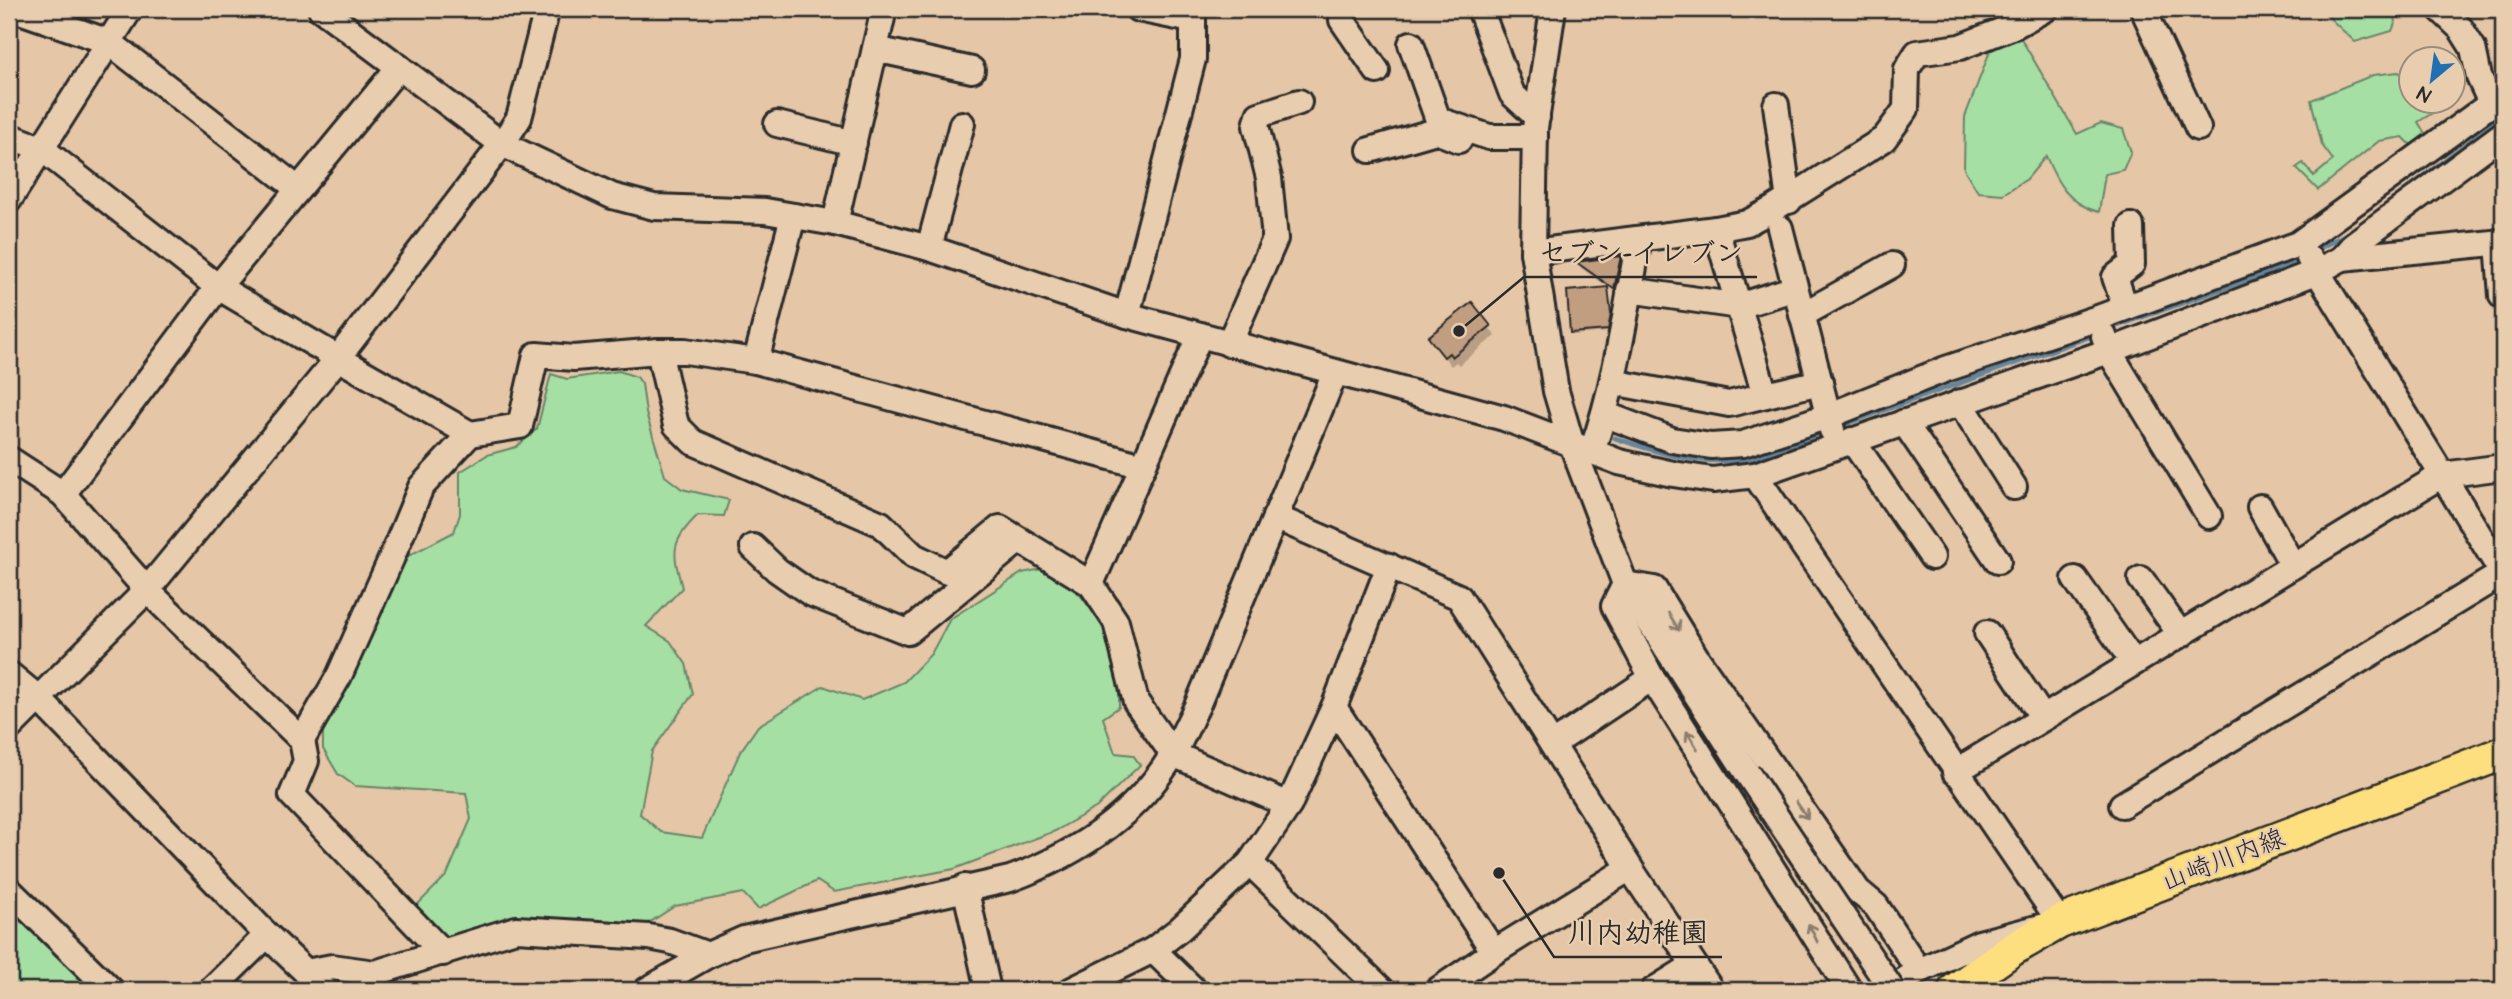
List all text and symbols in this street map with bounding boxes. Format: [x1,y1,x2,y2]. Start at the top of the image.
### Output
north arrow [2396,46,2466,116]
text: N [2413,79,2436,108]
callout: セブン-イレブン [1524,228,1757,277]
text: セブン-イレブン [1539,234,1743,273]
one-way arrow [1668,612,1682,632]
one-way arrow [1684,731,1699,750]
one-way arrow [1795,800,1809,819]
street label: 山崎川内線 [2156,820,2290,900]
callout: 川内幼稚園 [1554,908,1722,957]
text: 川内幼稚園 [1568,914,1708,953]
one-way arrow [1805,923,1819,944]

